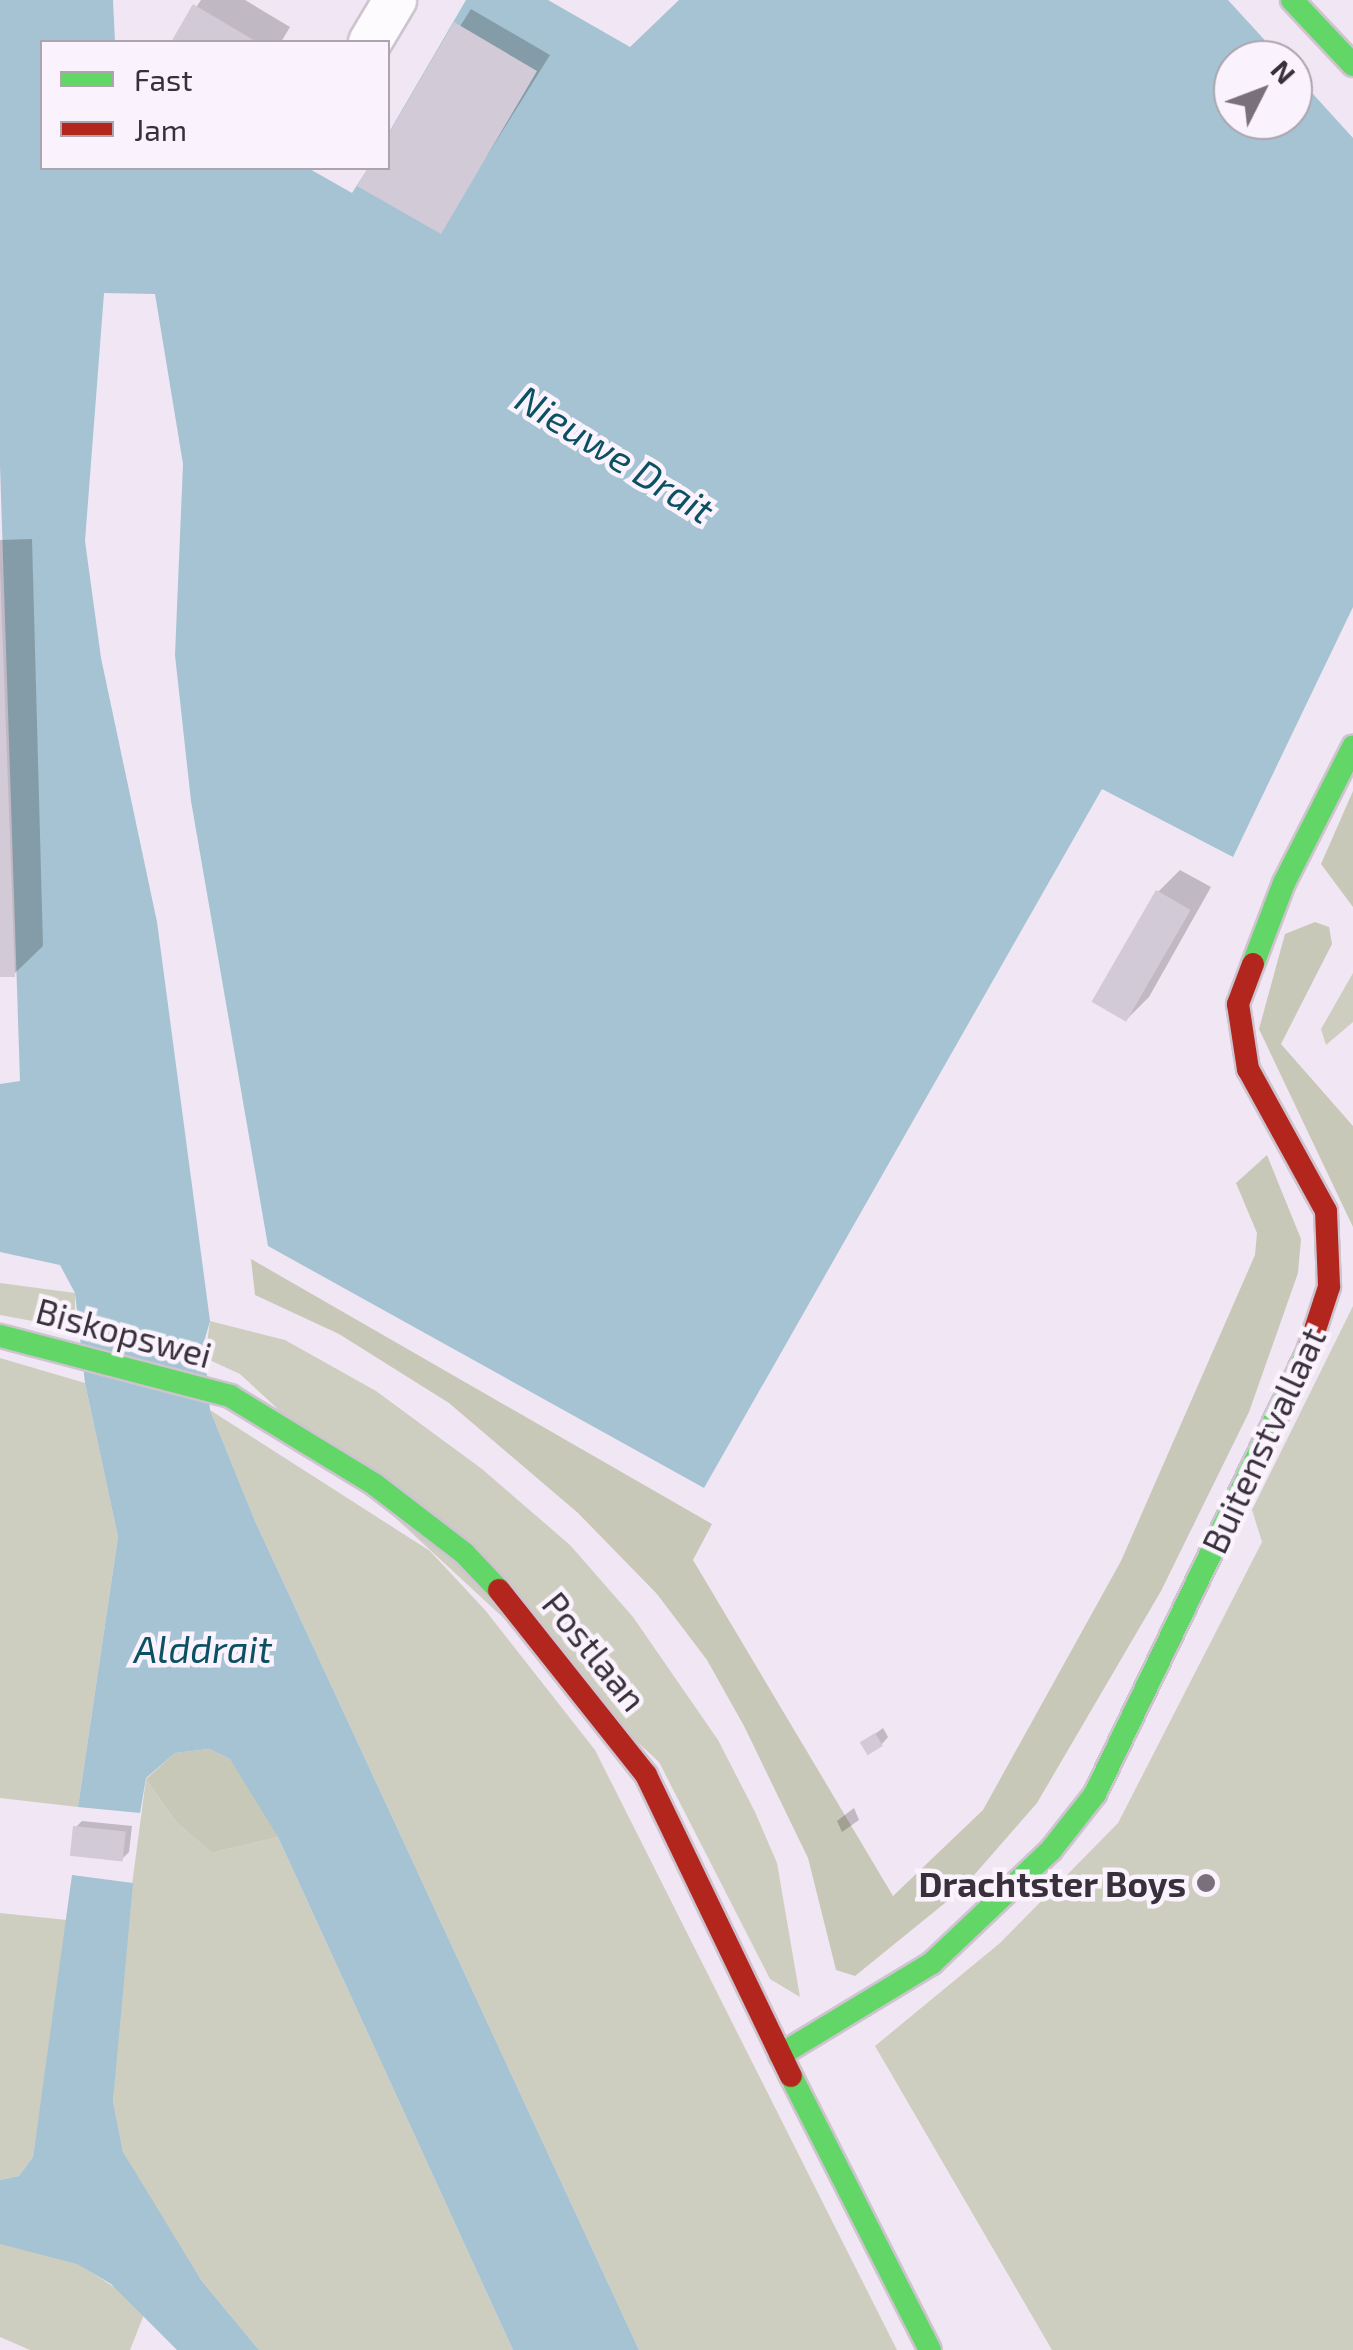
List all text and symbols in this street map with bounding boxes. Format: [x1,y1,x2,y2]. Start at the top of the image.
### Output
legend [40,40,390,170]
north arrow [1213,40,1313,140]
text: N [1264,52,1303,90]
text: Fast [134,61,193,97]
text: Jam [134,111,187,147]
water label: Nieuwe Drait [508,375,722,533]
street label: Biskopswei [32,1288,216,1376]
street label: Buitenstvallaat [1192,1321,1334,1559]
street label: Postlaan [534,1583,656,1719]
water label: Alddrait [134,1626,272,1672]
place label: Drachtster Boys [918,1862,1186,1904]
marker: Drachtster Boys [1195,1872,1217,1894]

